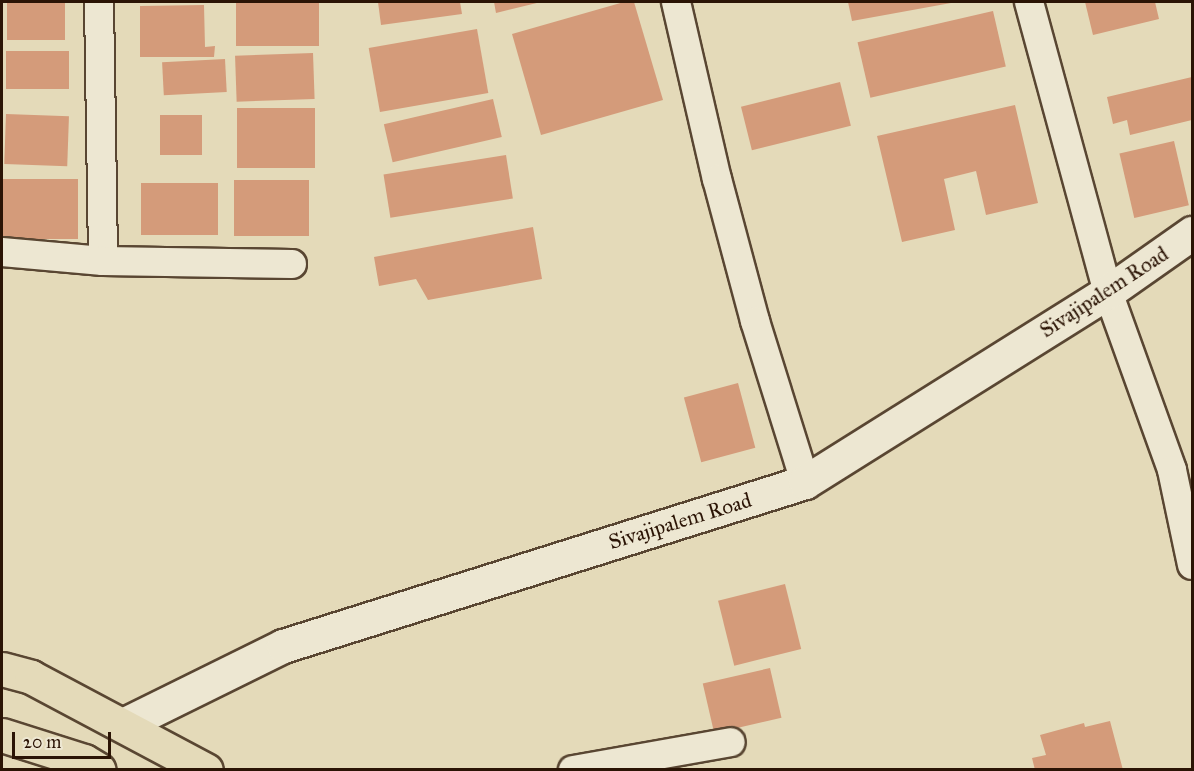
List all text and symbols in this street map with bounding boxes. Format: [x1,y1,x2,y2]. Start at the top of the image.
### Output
street label: Sivajipalem Road [1035,241,1173,343]
street label: Sivajipalem Road [606,487,754,555]
scale bar [15,720,114,758]
text: 20 m [23,731,61,753]

